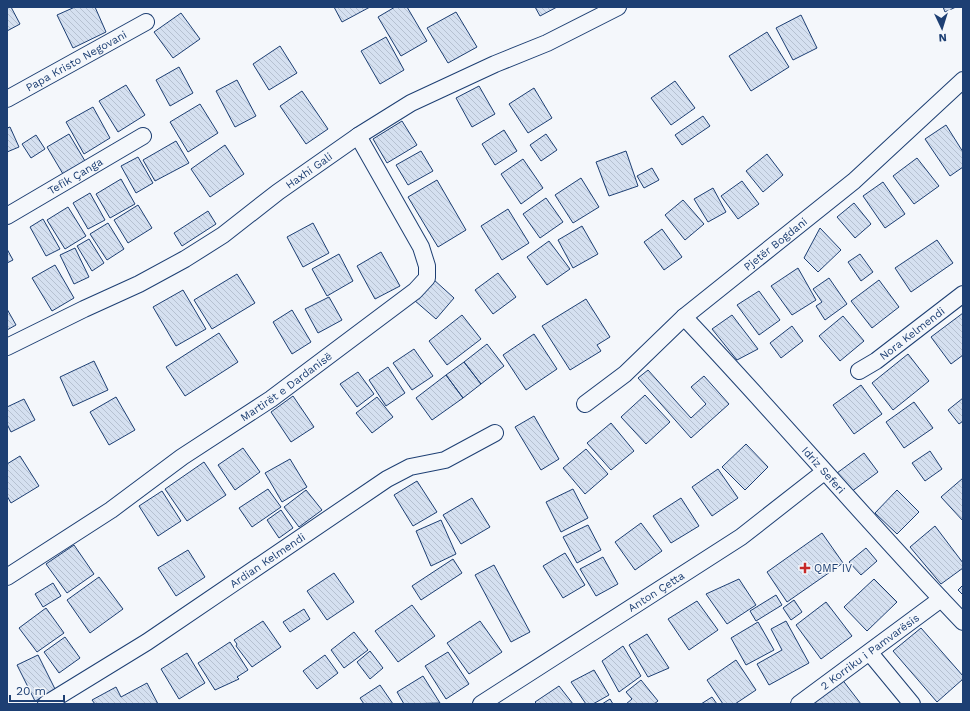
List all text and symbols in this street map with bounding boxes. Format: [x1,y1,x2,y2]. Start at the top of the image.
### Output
north arrow [922,8,962,48]
street label: Papa Kristo Negovani [23,28,129,94]
text: N [938,31,947,44]
street label: Haxhi Gali [283,150,335,191]
street label: Tefik Çanga [45,155,105,197]
street label: Pjetër Bogdani [741,215,810,273]
street label: Nora Kelmendi [877,304,947,363]
street label: Martirët e Dardanisë [238,349,334,424]
street label: Idriz Seferi [799,444,848,496]
street label: Ardian Kelmendi [227,530,308,590]
marker: QMF IV [799,562,811,574]
place label: QMF IV [814,562,852,575]
street label: Anton Çetta [625,569,687,614]
street label: 2 Korriku i Pamvarësis [818,611,922,692]
scale bar [10,677,64,703]
text: 20 m [16,684,46,698]

